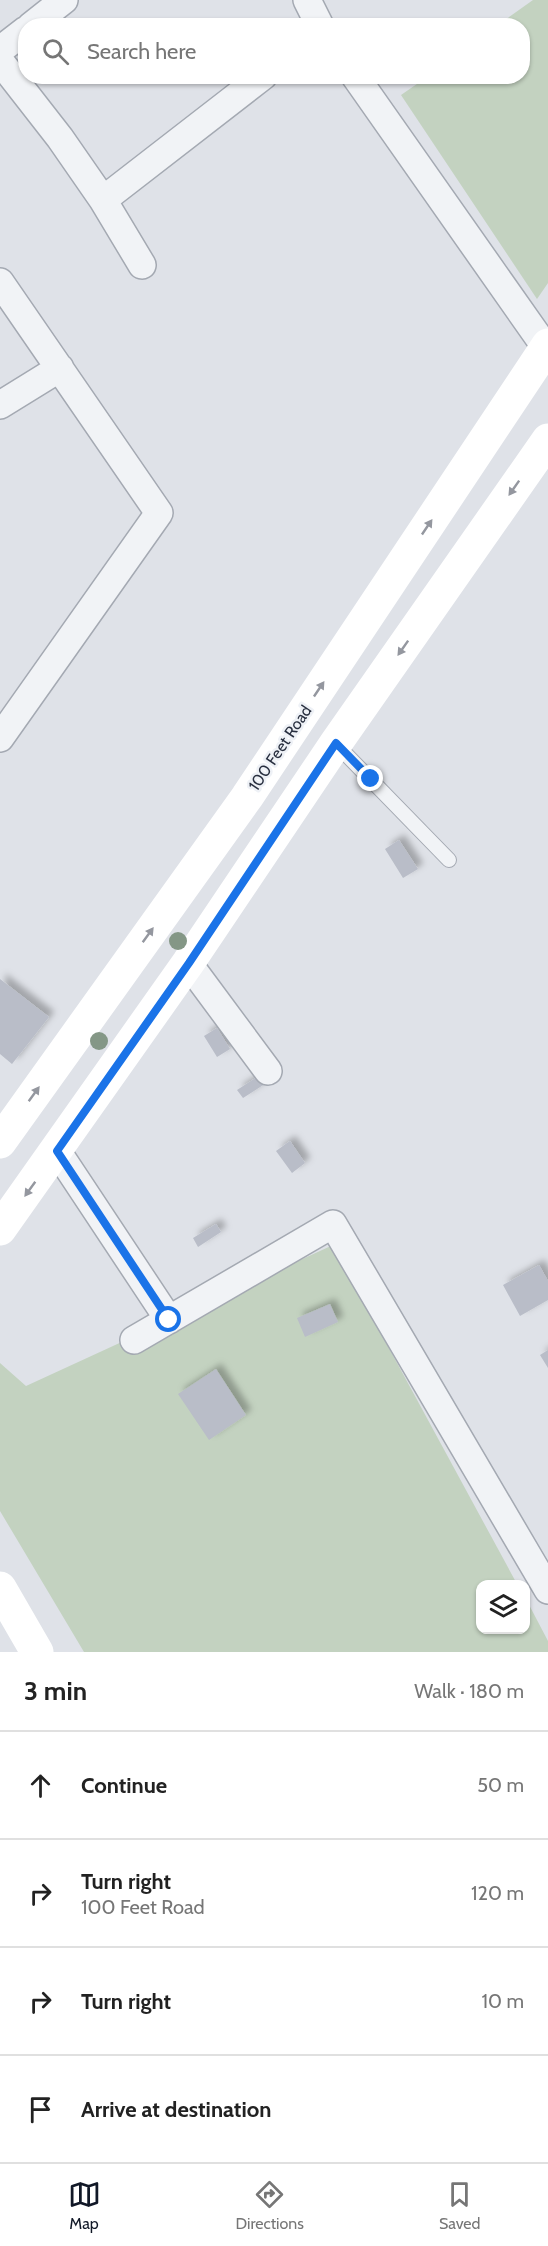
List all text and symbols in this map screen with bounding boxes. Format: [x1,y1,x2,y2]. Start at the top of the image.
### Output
search box [18,18,530,84]
icon: search [39,35,72,68]
text: Search here [87,38,196,65]
one-way arrow [509,480,520,496]
one-way arrow [421,519,432,535]
one-way arrow [397,639,409,655]
one-way arrow [313,681,324,697]
street label: 100 Feet Road [244,702,316,794]
route end [357,765,383,791]
one-way arrow [142,928,154,944]
one-way arrow [28,1086,39,1102]
one-way arrow [24,1181,36,1196]
route start [155,1306,181,1332]
map controls [476,1580,530,1634]
button: layers [476,1580,530,1634]
text: 3 min [24,1675,87,1707]
text: Walk · 180 m [414,1679,524,1703]
icon: ahead [24,1769,57,1802]
text: Continue [81,1772,167,1799]
text: 50 m [477,1773,524,1797]
text: Turn right [81,1868,171,1895]
icon: right [24,1877,57,1910]
text: 120 m [471,1881,524,1905]
text: 100 Feet Road [81,1895,205,1919]
icon: right [24,1985,57,2018]
text: Turn right [81,1988,171,2015]
text: 10 m [481,1989,524,2013]
icon: arrive [24,2093,57,2126]
text: Arrive at destination [81,2096,271,2123]
tab: Map [68,2178,101,2233]
tab: Directions [236,2178,304,2233]
tab: Saved [439,2178,480,2233]

